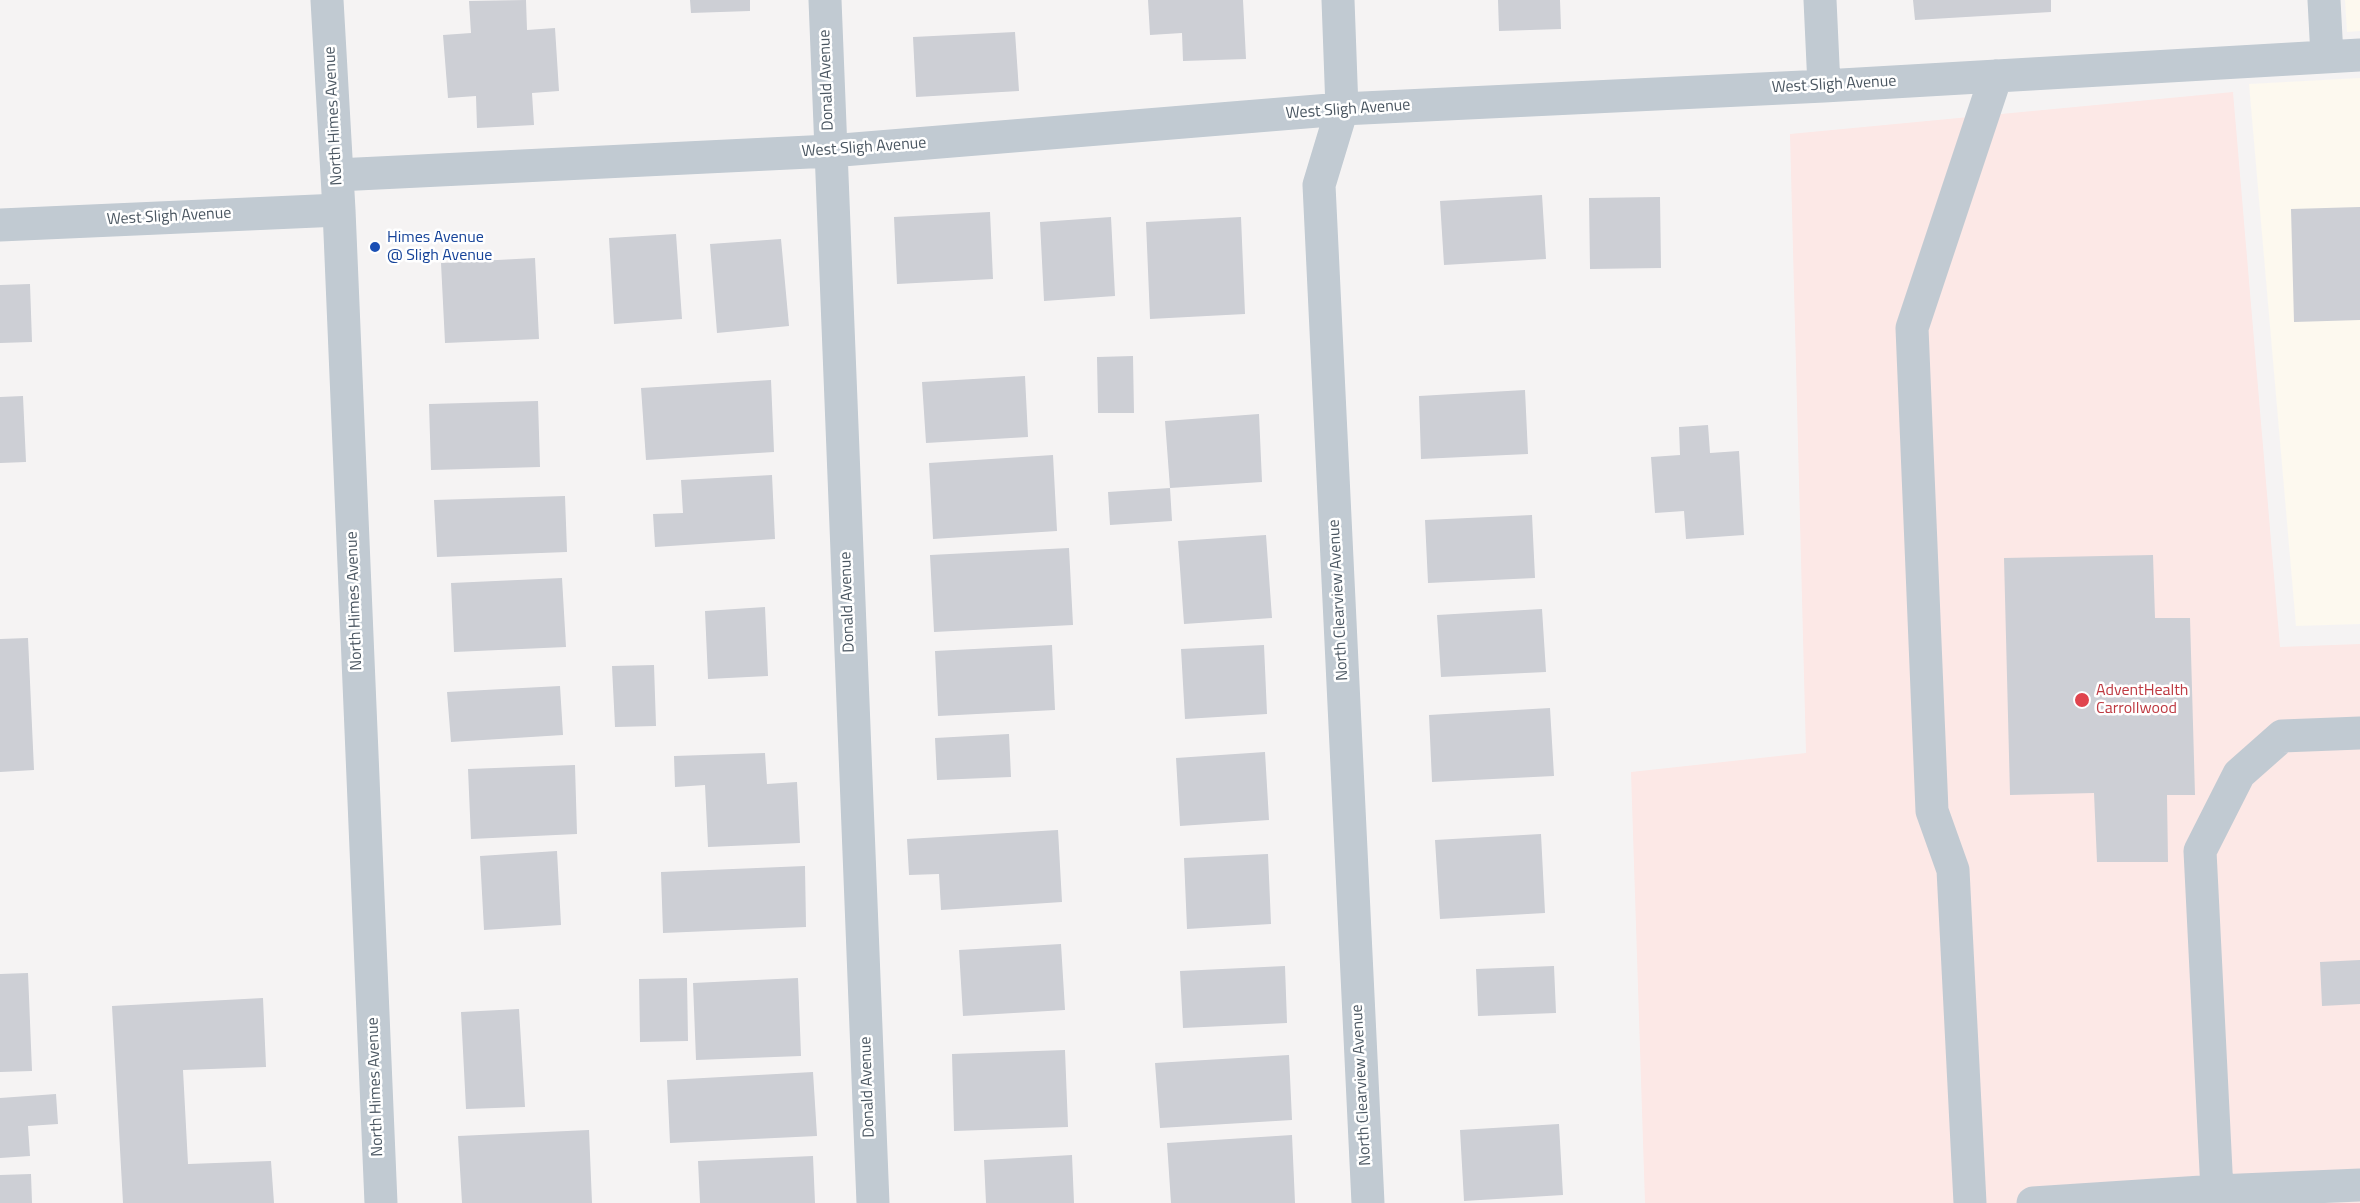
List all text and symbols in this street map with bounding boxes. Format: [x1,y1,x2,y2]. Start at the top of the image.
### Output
street label: Donald Avenue [816,29,838,131]
street label: North Himes Avenue [321,46,347,186]
street label: West Sligh Avenue [1771,72,1897,98]
street label: West Sligh Avenue [1285,96,1411,124]
street label: West Sligh Avenue [801,134,927,162]
street label: West Sligh Avenue [106,204,232,230]
place label: Himes Avenue @ Sligh Avenue [387,228,492,266]
marker: Himes Avenue @ Sligh Avenue [368,240,382,254]
street label: North Clearview Avenue [1325,519,1353,681]
street label: North Himes Avenue [343,531,367,671]
street label: Donald Avenue [837,551,859,653]
place label: AdventHealth Carrollwood [2096,681,2188,719]
marker: AdventHealth Carrollwood [2073,691,2091,709]
street label: North Clearview Avenue [1348,1004,1376,1166]
street label: North Himes Avenue [364,1017,388,1157]
street label: Donald Avenue [857,1036,879,1138]

